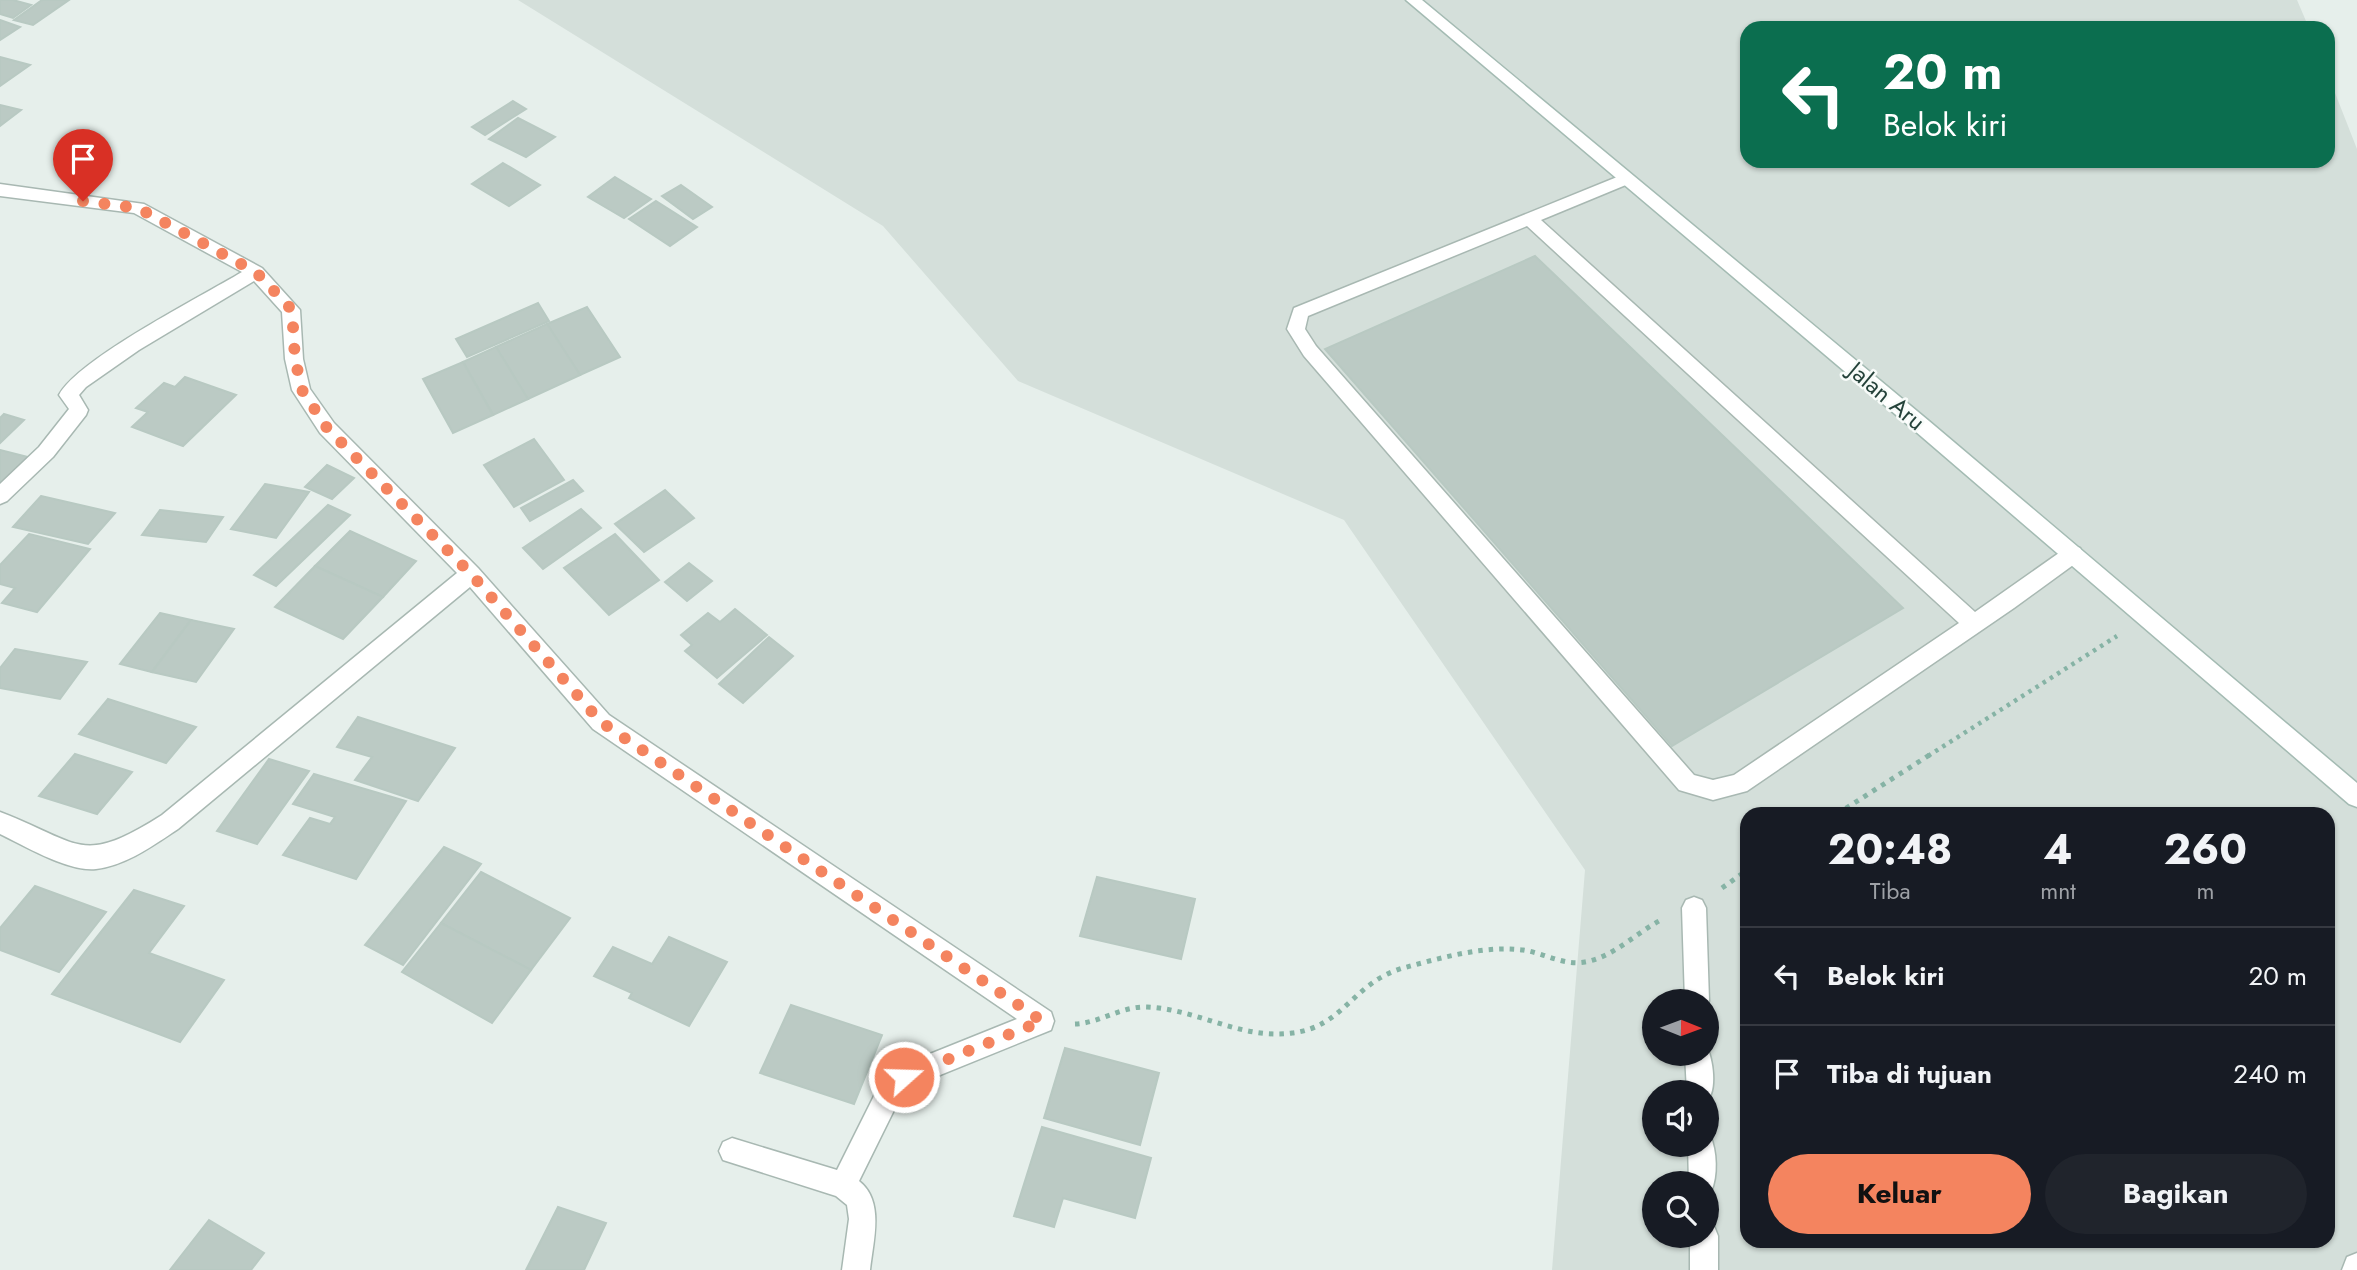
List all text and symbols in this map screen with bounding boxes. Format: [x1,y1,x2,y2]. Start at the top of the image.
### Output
text: 20 m [1883,37,2002,107]
icon: left [1768,49,1859,140]
text: Belok kiri [1883,102,2008,148]
pin [53,129,113,201]
icon: arrive [64,140,102,178]
street label: Jalan Aru [1839,351,1933,439]
text: 20:48 [1828,819,1952,880]
text: 4 [2043,819,2073,880]
text: 260 [2164,819,2247,880]
text: Tiba [1870,874,1911,908]
text: mnt [2040,874,2076,908]
text: m [2196,874,2214,908]
icon: left [1768,957,1806,995]
text: Belok kiri [1827,957,1944,995]
text: 20 m [2249,957,2307,995]
north arrow [1642,989,1718,1066]
map controls [1642,989,1719,1248]
position arrow [867,1040,941,1114]
icon: arrive [1768,1055,1806,1093]
text: Tiba di tujuan [1827,1055,1992,1093]
text: 240 m [2233,1055,2307,1093]
button: sound [1642,1080,1719,1157]
button: Keluar [1768,1154,2031,1234]
button: Bagikan [2045,1154,2307,1234]
button: search [1642,1171,1719,1248]

